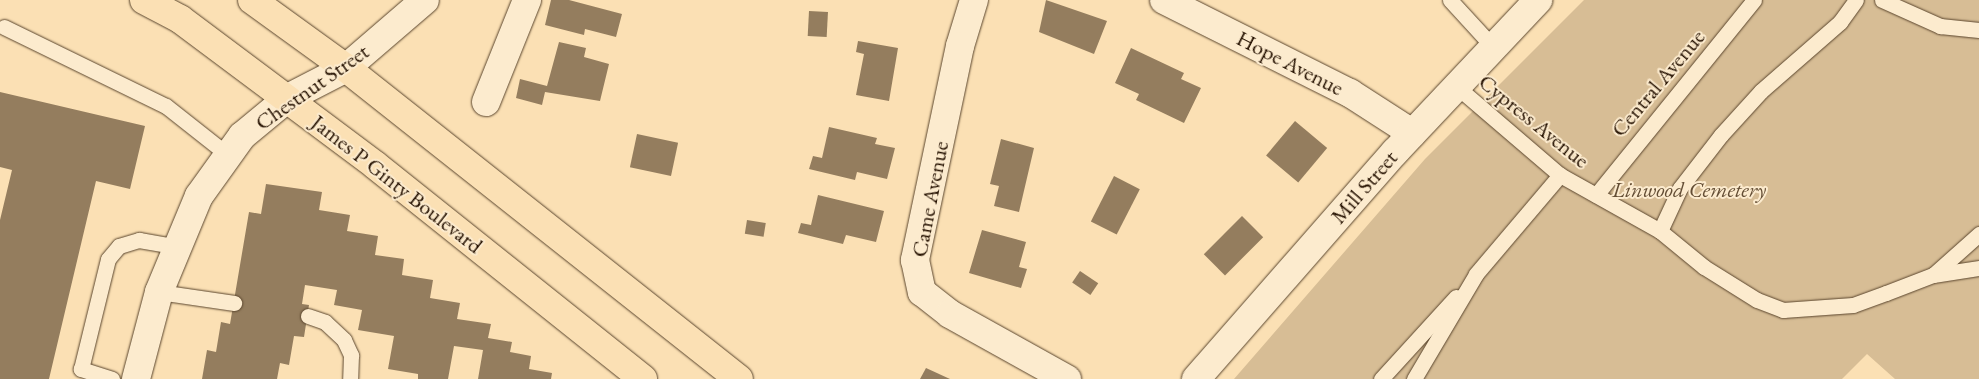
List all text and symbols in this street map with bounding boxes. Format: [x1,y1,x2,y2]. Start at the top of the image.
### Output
street label: Central Avenue [1606,24,1710,142]
street label: Hope Avenue [1232,25,1348,101]
street label: Chestnut Street [250,38,374,136]
street label: Cypress Avenue [1473,68,1595,174]
street label: James P Ginty Boulevard [306,109,488,259]
street label: Came Avenue [906,139,954,259]
street label: Mill Street [1325,145,1403,229]
park label: Linwood Cemetery [1612,177,1766,203]

